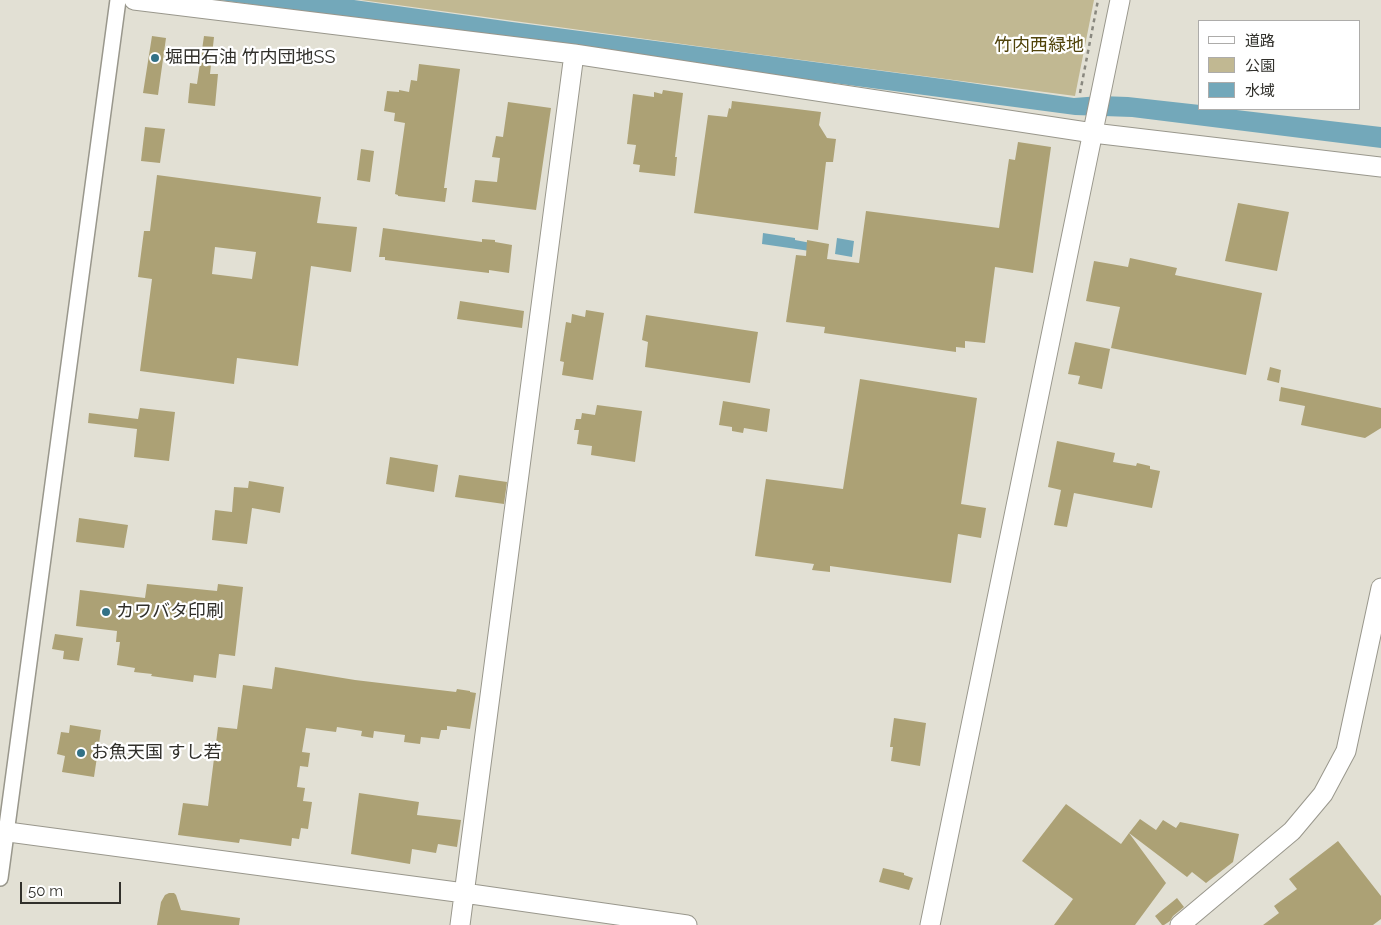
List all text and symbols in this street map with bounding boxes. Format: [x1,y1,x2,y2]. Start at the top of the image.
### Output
legend [1198,20,1361,110]
text: 道路 [1245,32,1275,50]
park label: 竹内西緑地 [994,35,1084,57]
place label: 堀田石油 竹内団地SS [165,47,335,69]
marker: 堀田石油 竹内団地SS [149,52,161,64]
text: 公園 [1245,57,1275,75]
text: 水域 [1245,82,1275,100]
place label: カワバタ印刷 [116,601,224,623]
marker: カワバタ印刷 [100,606,112,618]
place label: お魚天国 すし若 [91,742,222,764]
marker: お魚天国 すし若 [75,747,87,759]
scale bar [22,872,124,904]
text: 50 m [28,882,63,900]

